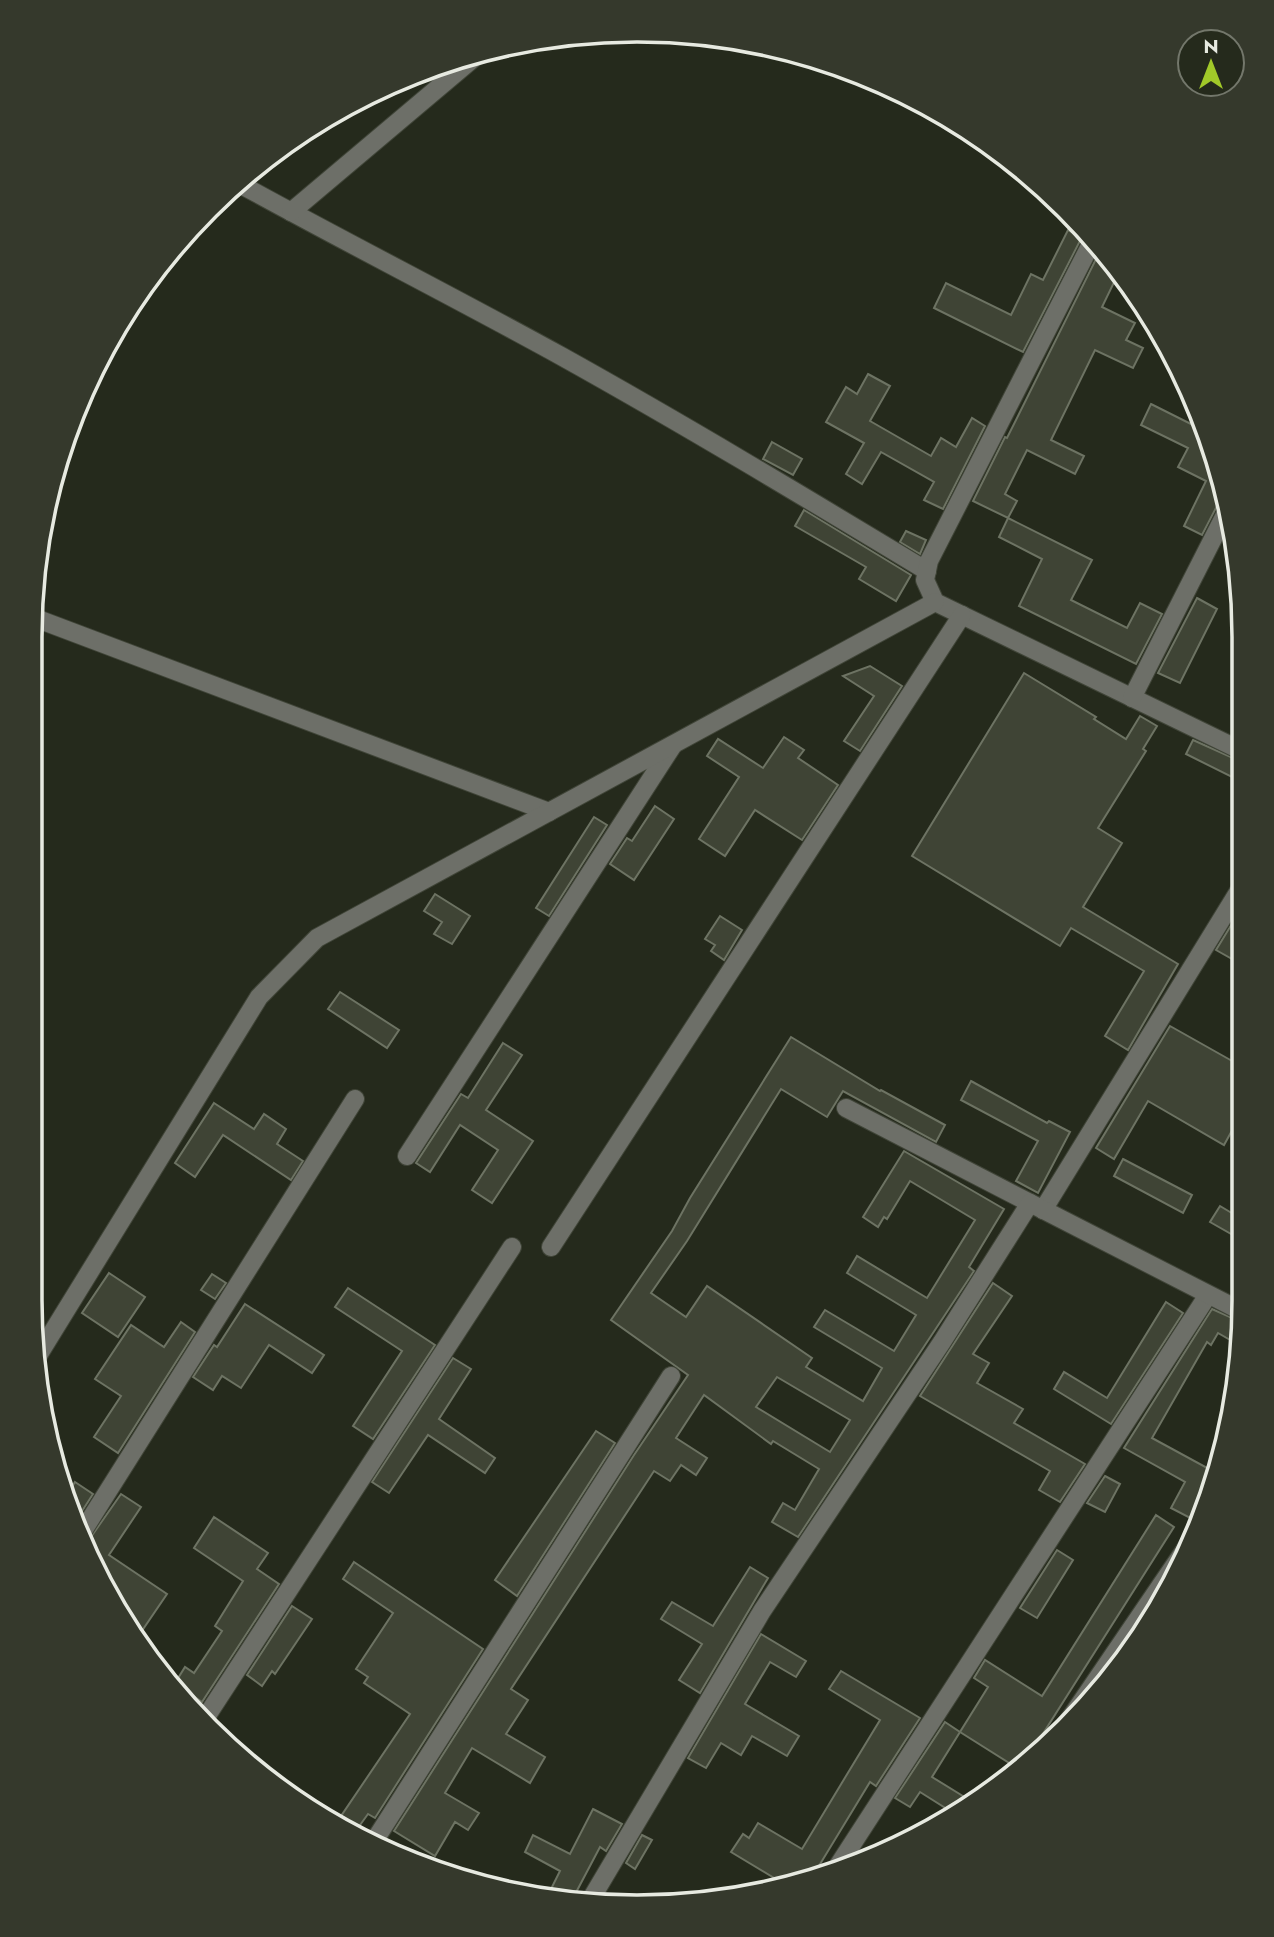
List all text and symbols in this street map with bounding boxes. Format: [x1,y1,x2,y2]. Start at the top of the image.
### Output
north arrow [1176,28,1246,98]
text: N [1203,33,1219,60]

